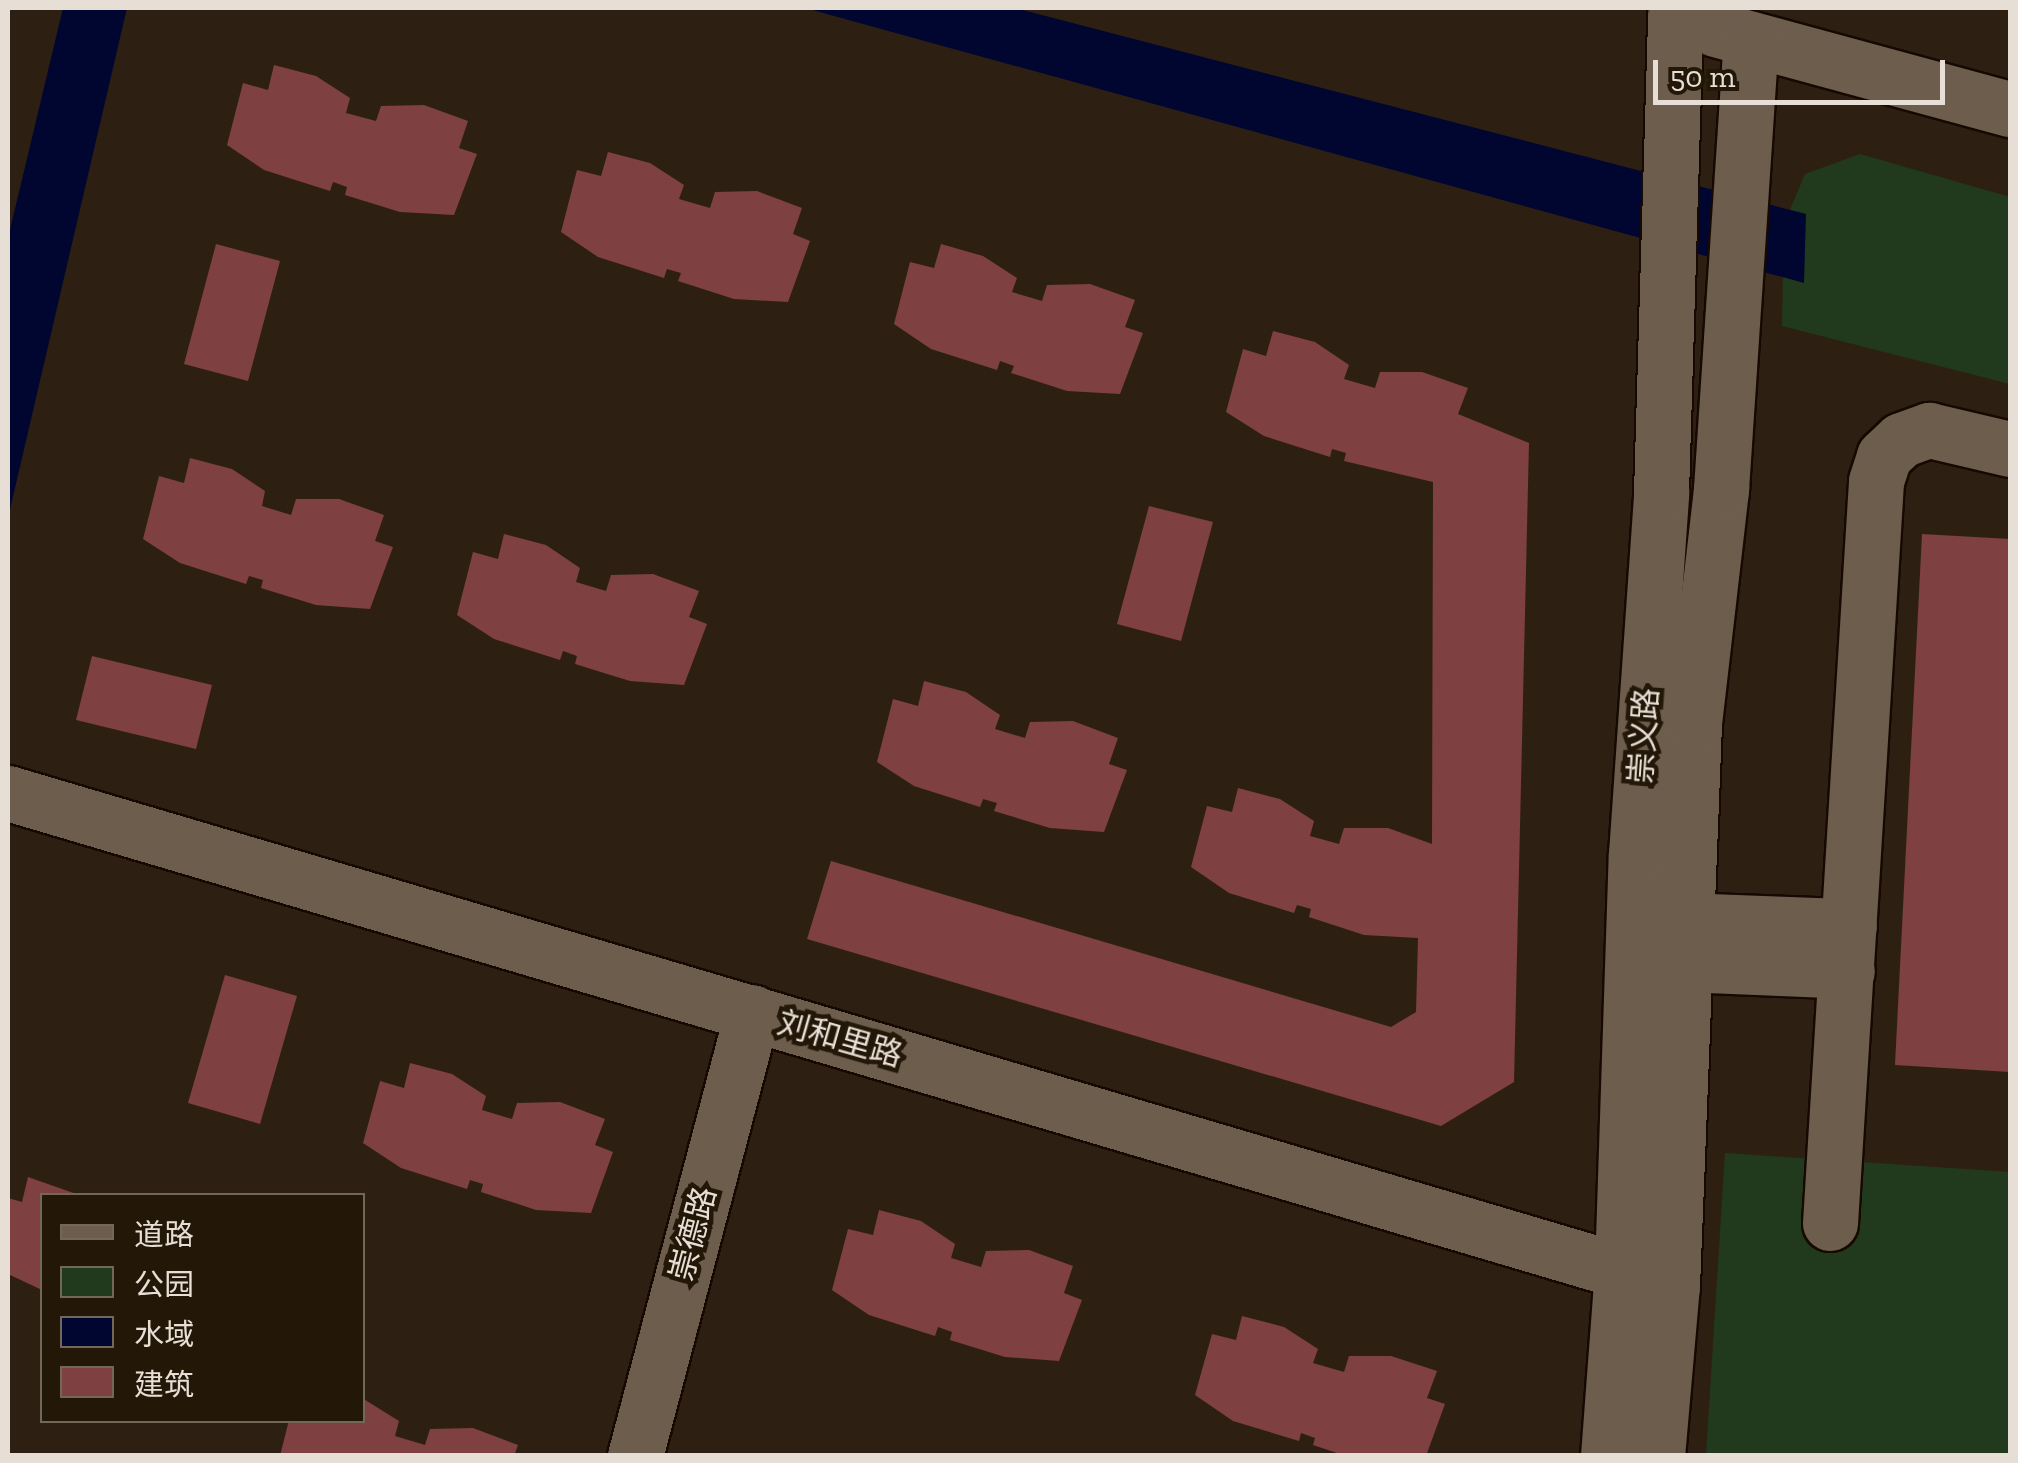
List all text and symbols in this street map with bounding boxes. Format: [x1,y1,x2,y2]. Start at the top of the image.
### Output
scale bar [1658,40,1950,102]
text: 50 m [1670,59,1735,95]
street label: 崇义路 [1621,687,1667,785]
street label: 刘和里路 [773,1003,907,1075]
street label: 崇德路 [662,1183,724,1285]
legend [40,1193,365,1423]
text: 道路 [134,1217,194,1253]
text: 公园 [134,1267,194,1303]
text: 水域 [134,1317,194,1353]
text: 建筑 [134,1367,194,1403]

